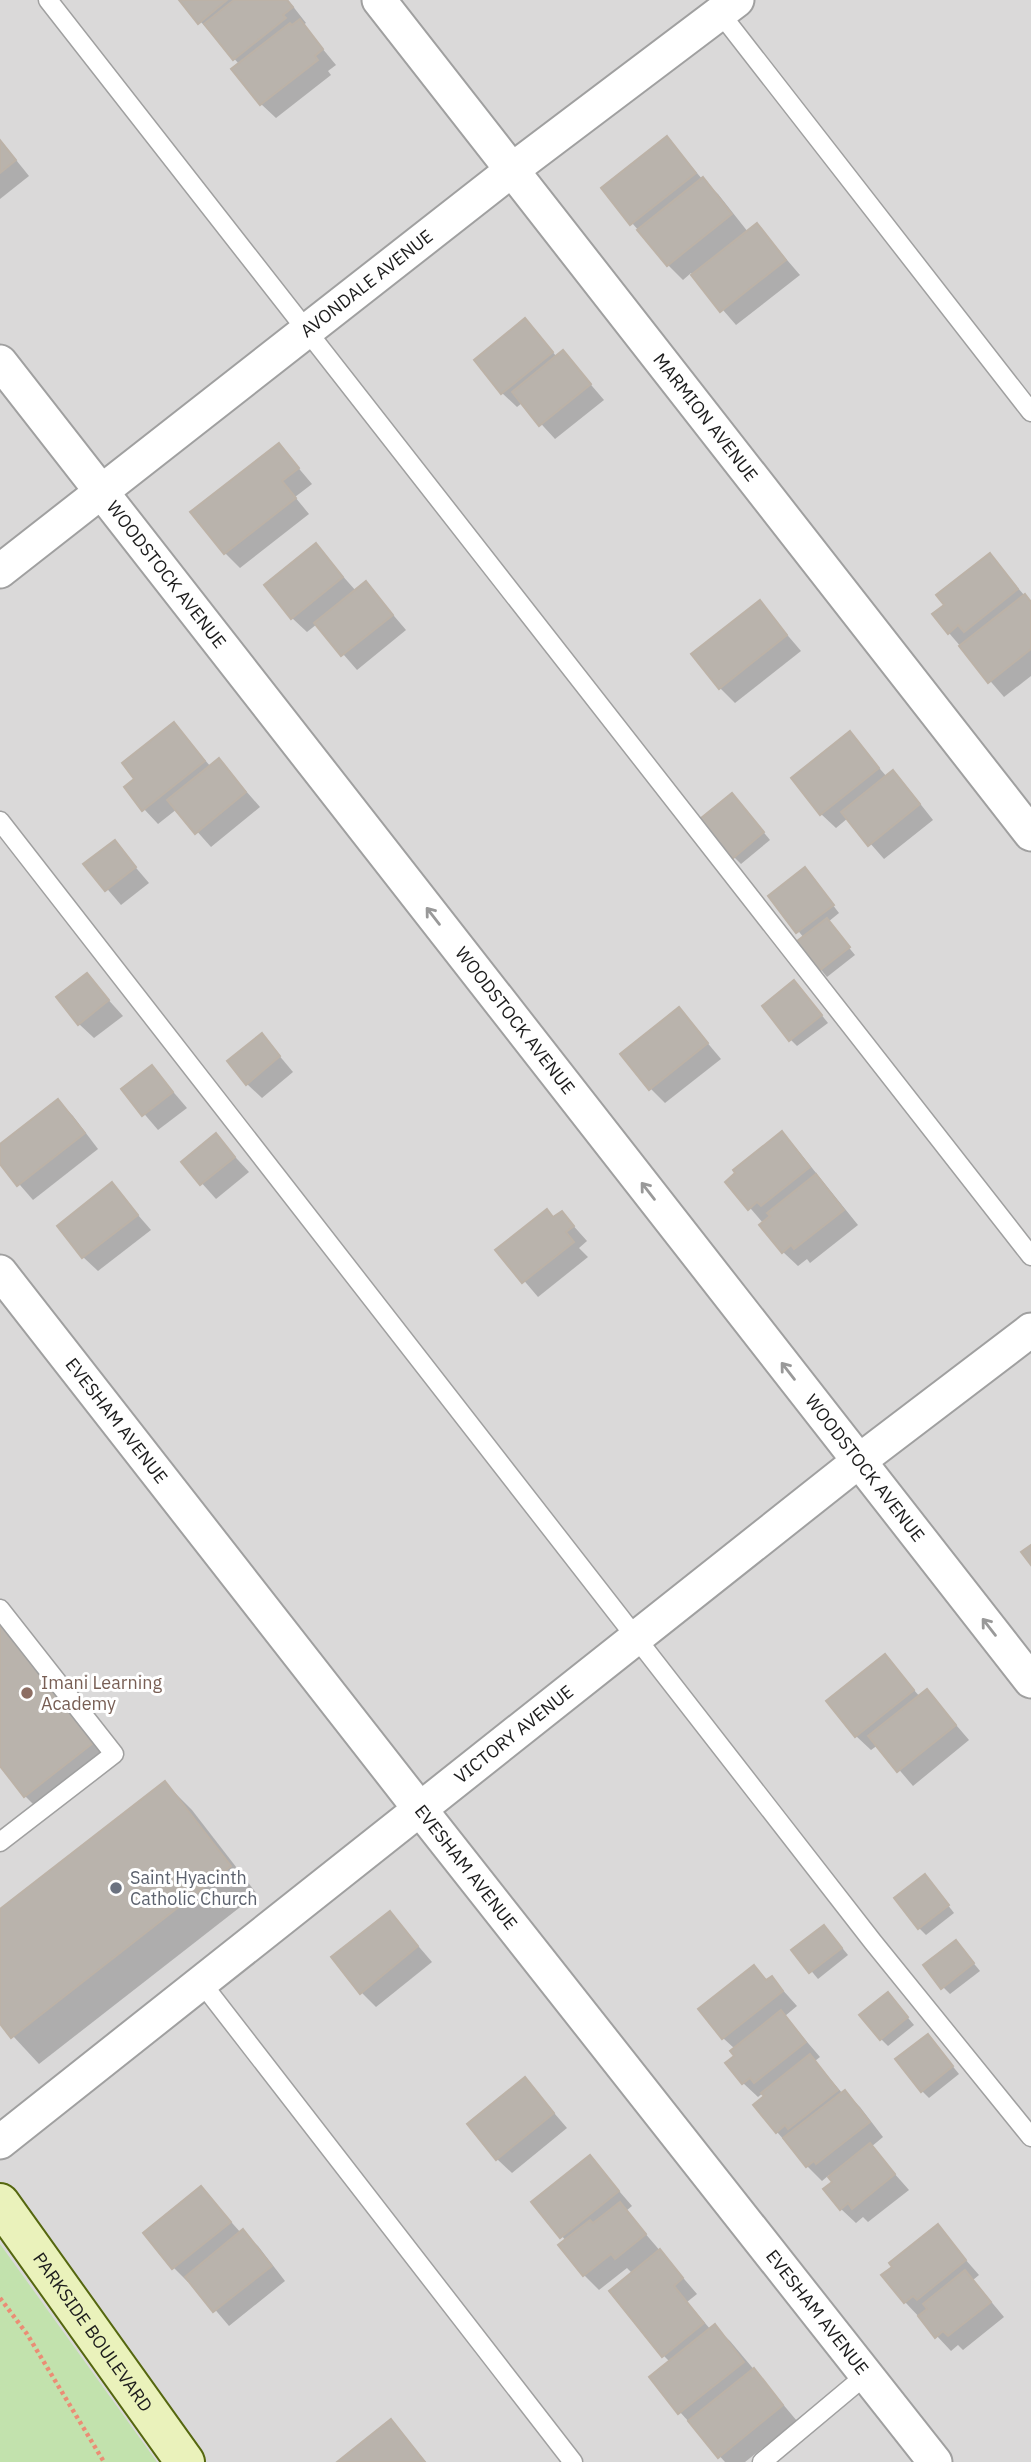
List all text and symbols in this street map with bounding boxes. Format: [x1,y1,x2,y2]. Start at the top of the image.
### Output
street label: AVONDALE AVENUE [296,224,437,342]
street label: MARMION AVENUE [648,348,763,486]
street label: WOODSTOCK AVENUE [102,496,232,653]
one-way arrow [425,907,440,925]
street label: WOODSTOCK AVENUE [450,942,580,1099]
one-way arrow [641,1183,656,1201]
street label: EVESHAM AVENUE [61,1353,173,1488]
one-way arrow [781,1362,796,1380]
street label: WOODSTOCK AVENUE [800,1389,930,1546]
one-way arrow [981,1618,996,1637]
place label: Imani Learning Academy [41,1671,162,1715]
street label: VICTORY AVENUE [450,1680,578,1788]
marker: Imani Learning Academy [19,1685,35,1701]
street label: EVESHAM AVENUE [410,1800,523,1934]
place label: Saint Hyacinth Catholic Church [130,1866,258,1910]
marker: Saint Hyacinth Catholic Church [108,1880,124,1896]
street label: EVESHAM AVENUE [761,2245,874,2379]
street label: PARKSIDE BOULEVARD [28,2248,158,2416]

